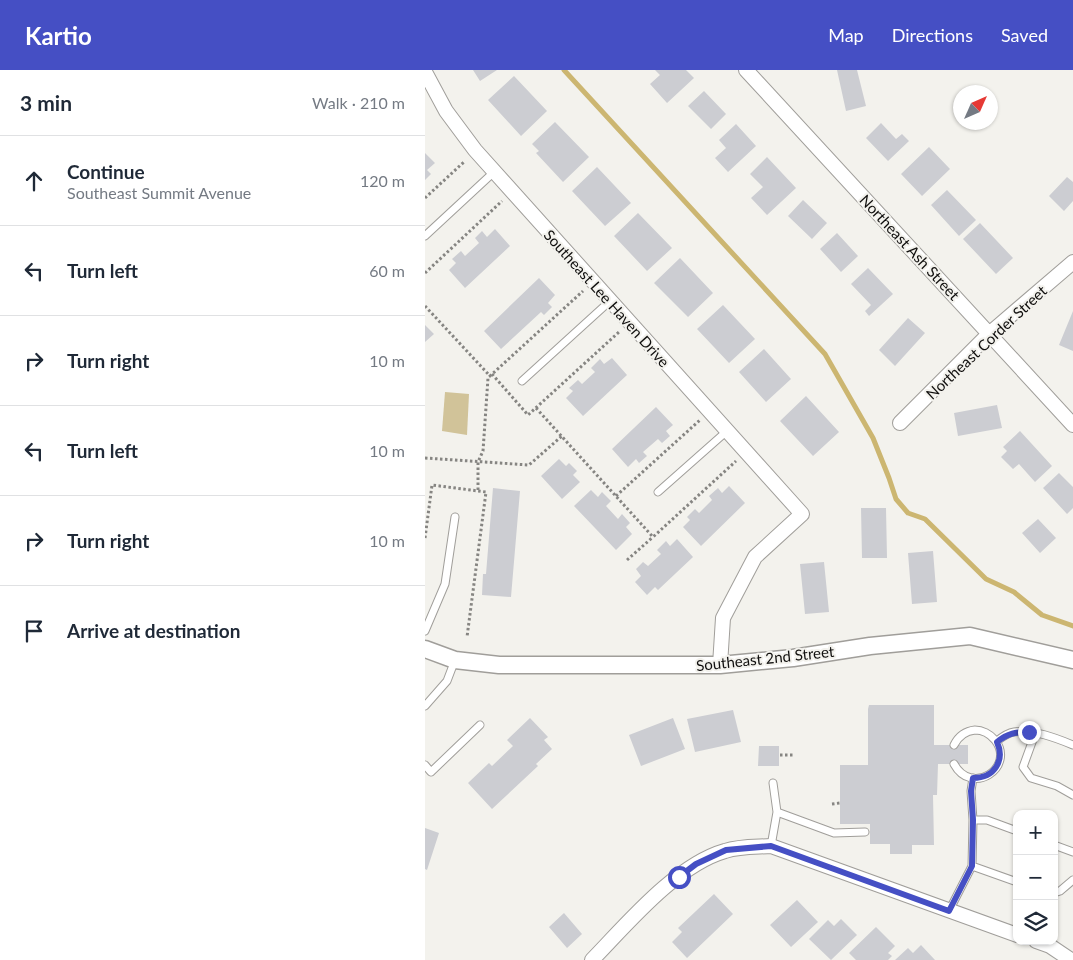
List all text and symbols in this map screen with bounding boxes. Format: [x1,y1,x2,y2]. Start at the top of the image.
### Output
text: Kartio [25,21,92,50]
text: Map [828,24,864,46]
text: Directions [892,24,973,46]
text: Saved [1001,24,1048,46]
north arrow [953,85,998,130]
text: 3 min [20,90,72,115]
text: Walk · 210 m [312,93,405,112]
text: Continue [67,160,145,183]
icon: ahead [20,167,48,195]
text: 120 m [360,171,405,190]
text: Southeast Summit Avenue [67,183,251,202]
street label: Northeast Ash Street [856,190,964,304]
street label: Southeast Lee Haven Drive [541,226,673,370]
icon: left [20,257,48,285]
text: Turn left [67,259,138,282]
text: 60 m [369,261,405,280]
street label: Northeast Corder Street [922,281,1050,403]
icon: right [20,347,48,375]
text: Turn right [67,349,149,372]
text: 10 m [369,351,405,370]
icon: left [20,437,48,465]
text: Turn left [67,439,138,462]
text: 10 m [369,441,405,460]
icon: right [20,527,48,555]
text: Turn right [67,529,149,552]
text: 10 m [369,531,405,550]
icon: arrive [20,617,48,645]
text: Arrive at destination [67,619,240,642]
street label: Southeast 2nd Street [695,642,835,674]
route end [1018,721,1041,744]
map controls [1013,810,1058,945]
button: + [1013,810,1058,855]
button: − [1013,855,1058,900]
route start [668,866,691,889]
button: layers [1013,900,1058,945]

